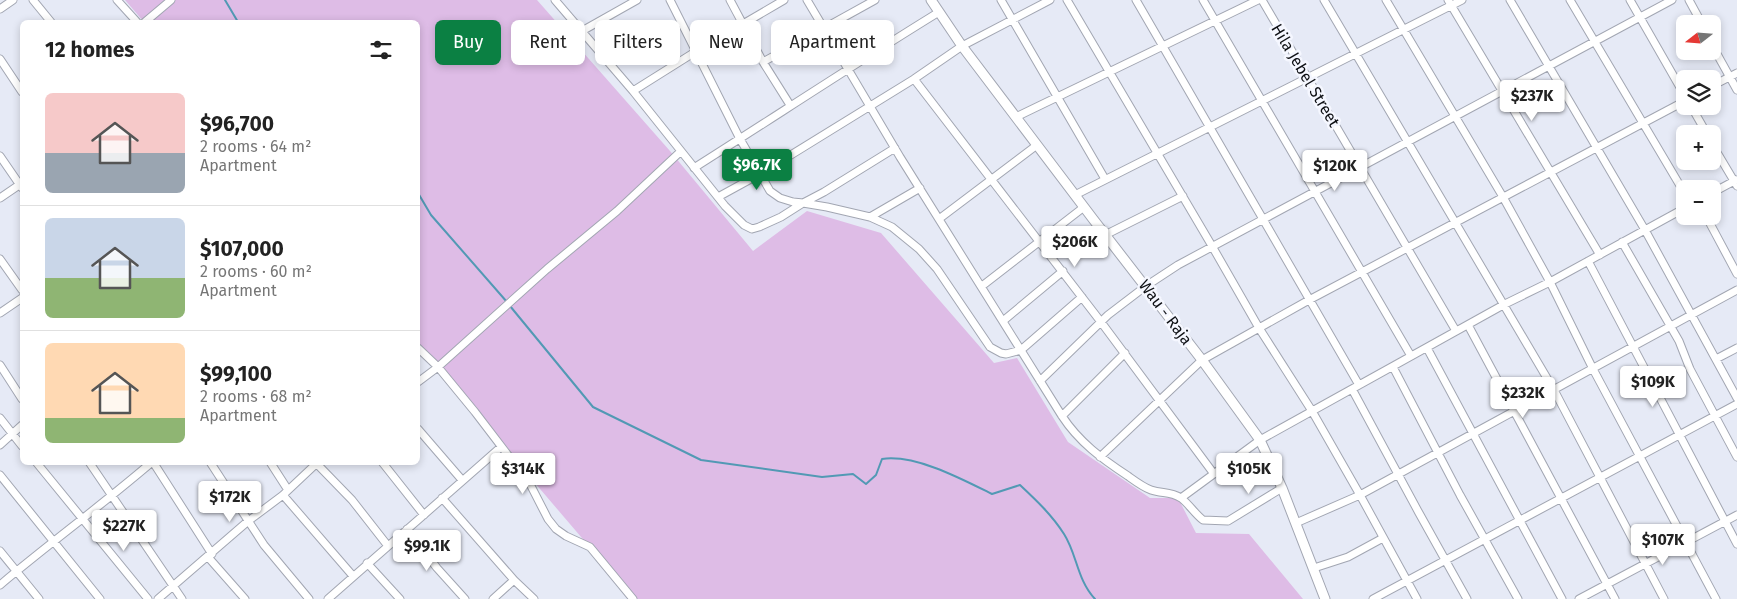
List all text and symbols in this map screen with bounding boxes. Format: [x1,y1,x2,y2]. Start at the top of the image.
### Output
north arrow [1676,15,1721,60]
map controls [1676,15,1721,225]
chip: Buy [435,20,501,65]
chip: Rent [511,20,585,65]
chip: Filters [595,20,680,65]
chip: New [690,20,761,65]
chip: Apartment [771,20,894,65]
street label: Hila Jebel Street [1267,20,1344,131]
icon: filters [367,36,395,64]
text: 12 homes [45,37,134,63]
button: layers [1676,70,1721,115]
pin: $237K [1497,80,1567,122]
text: $237K [1511,86,1553,105]
text: $96,700 [200,111,274,137]
icon: home [85,113,145,173]
button: + [1676,125,1721,170]
text: 2 rooms · 64 m² [200,137,311,156]
pin: $96.7K [716,148,798,191]
pin: $120K [1300,150,1370,192]
text: $96.7K [733,155,781,174]
text: Apartment [200,156,277,175]
text: $120K [1313,156,1357,175]
button: − [1676,180,1721,225]
pin: $206K [1040,226,1110,268]
text: $206K [1052,232,1098,251]
text: $107,000 [200,236,284,262]
icon: home [85,238,145,298]
text: 2 rooms · 60 m² [200,262,312,281]
street label: Wau - Raja [1135,276,1196,349]
text: Apartment [200,281,277,300]
text: $99,100 [200,361,272,387]
icon: home [85,363,145,423]
pin: $109K [1618,366,1688,408]
text: $109K [1631,372,1675,391]
pin: $232K [1488,376,1558,419]
text: $232K [1501,383,1545,402]
text: 2 rooms · 68 m² [200,387,312,406]
text: Apartment [200,406,277,425]
pin: $314K [488,452,558,495]
pin: $105K [1214,452,1284,495]
text: $314K [501,459,545,478]
text: $105K [1227,459,1271,478]
pin: $172K [195,480,265,523]
text: $172K [209,487,251,506]
pin: $227K [89,510,159,552]
text: $227K [103,516,145,535]
pin: $107K [1628,524,1698,566]
pin: $99.1K [386,530,468,572]
text: $107K [1642,530,1684,549]
text: $99.1K [404,536,450,555]

